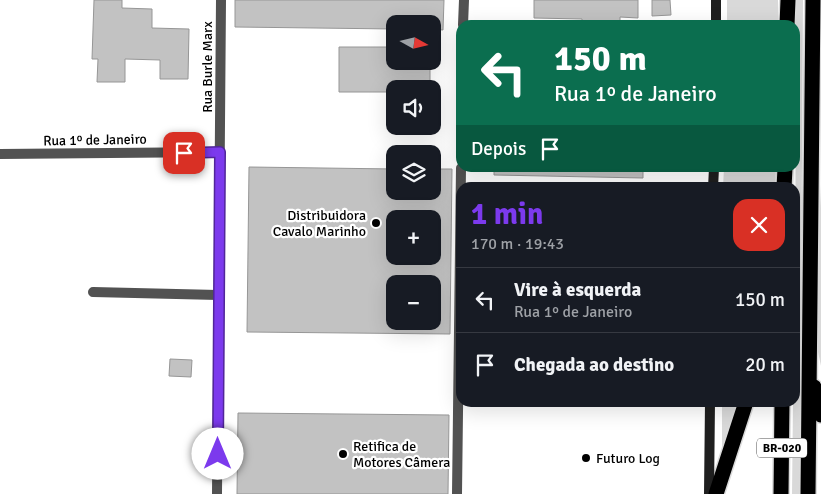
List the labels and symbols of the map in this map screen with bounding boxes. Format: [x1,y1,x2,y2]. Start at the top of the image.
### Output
north arrow [386,15,441,70]
street label: Rua Burle Marx [199,21,216,113]
street label: Rua 1º de Janeiro [43,131,147,149]
pin [163,132,205,174]
place label: Distribuidora Cavalo Marinho [273,207,366,240]
marker: Distribuidora Cavalo Marinho [370,217,382,229]
position arrow [191,427,243,479]
place label: Retifica de Motores Câmera [353,438,450,471]
road number: BR-020 [757,438,807,458]
marker: Retifica de Motores Câmera [337,448,349,460]
place label: Futuro Log [596,450,660,467]
marker: Futuro Log [580,452,592,464]

